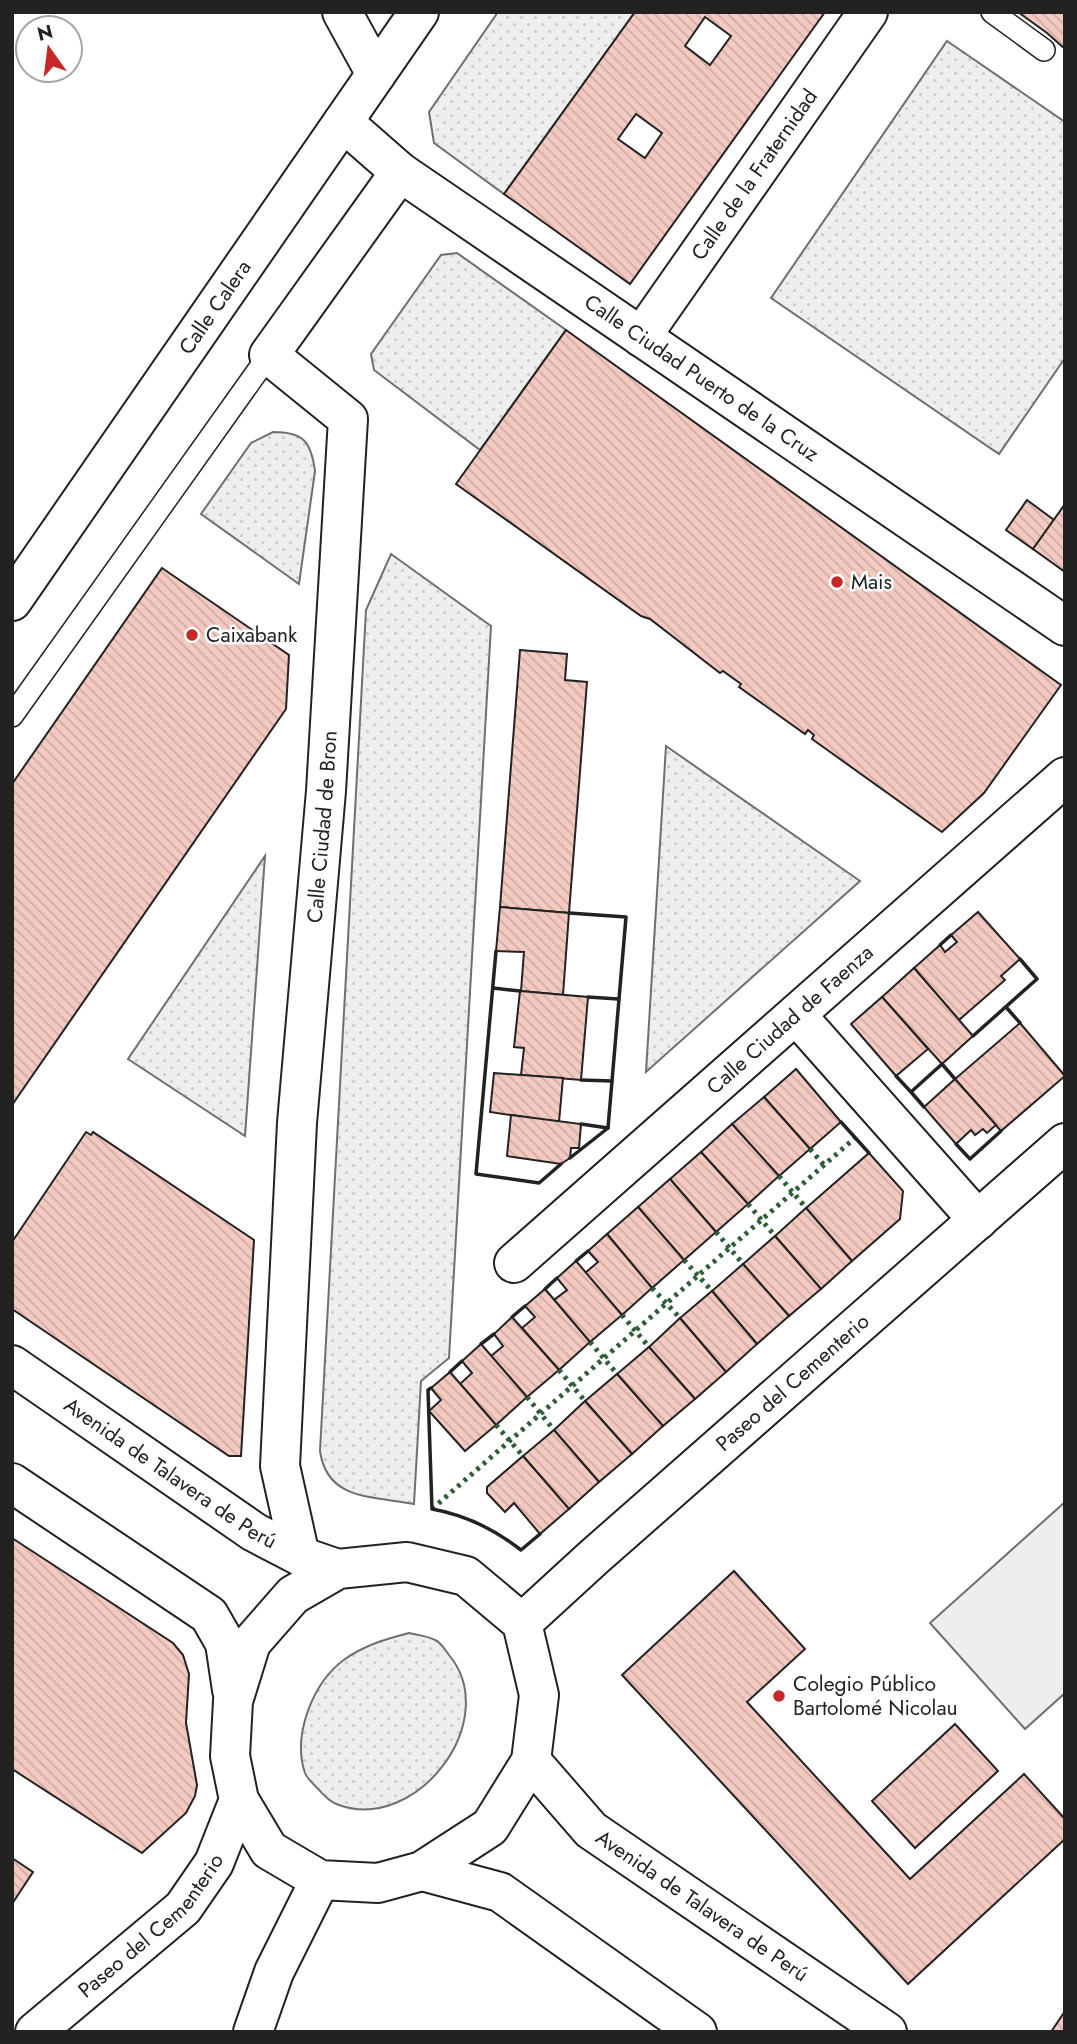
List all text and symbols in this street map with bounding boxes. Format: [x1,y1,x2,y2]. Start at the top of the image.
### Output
north arrow [14,14,84,84]
text: N [34,18,56,48]
street label: Calle de la Fraternidad [684,83,825,266]
street label: Calle Calera [172,254,258,361]
street label: Calle Ciudad Puerto de la Cruz [578,287,825,469]
place label: Mais [851,567,892,597]
marker: Mais [829,574,845,590]
place label: Caixabank [206,620,298,650]
marker: Caixabank [184,627,200,643]
street label: Calle Ciudad de Bron [300,730,345,924]
street label: Calle Ciudad de Faenza [700,938,880,1101]
street label: Paseo del Cementerio [709,1307,876,1458]
street label: Avenida de Talavera de Perú [58,1390,282,1556]
place label: Colegio Público Bartolomé Nicolau [793,1669,958,1723]
marker: Colegio Público Bartolomé Nicolau [771,1688,787,1704]
street label: Avenida de Talavera de Perú [590,1823,815,1989]
street label: Paseo del Cementerio [72,1850,231,2005]

